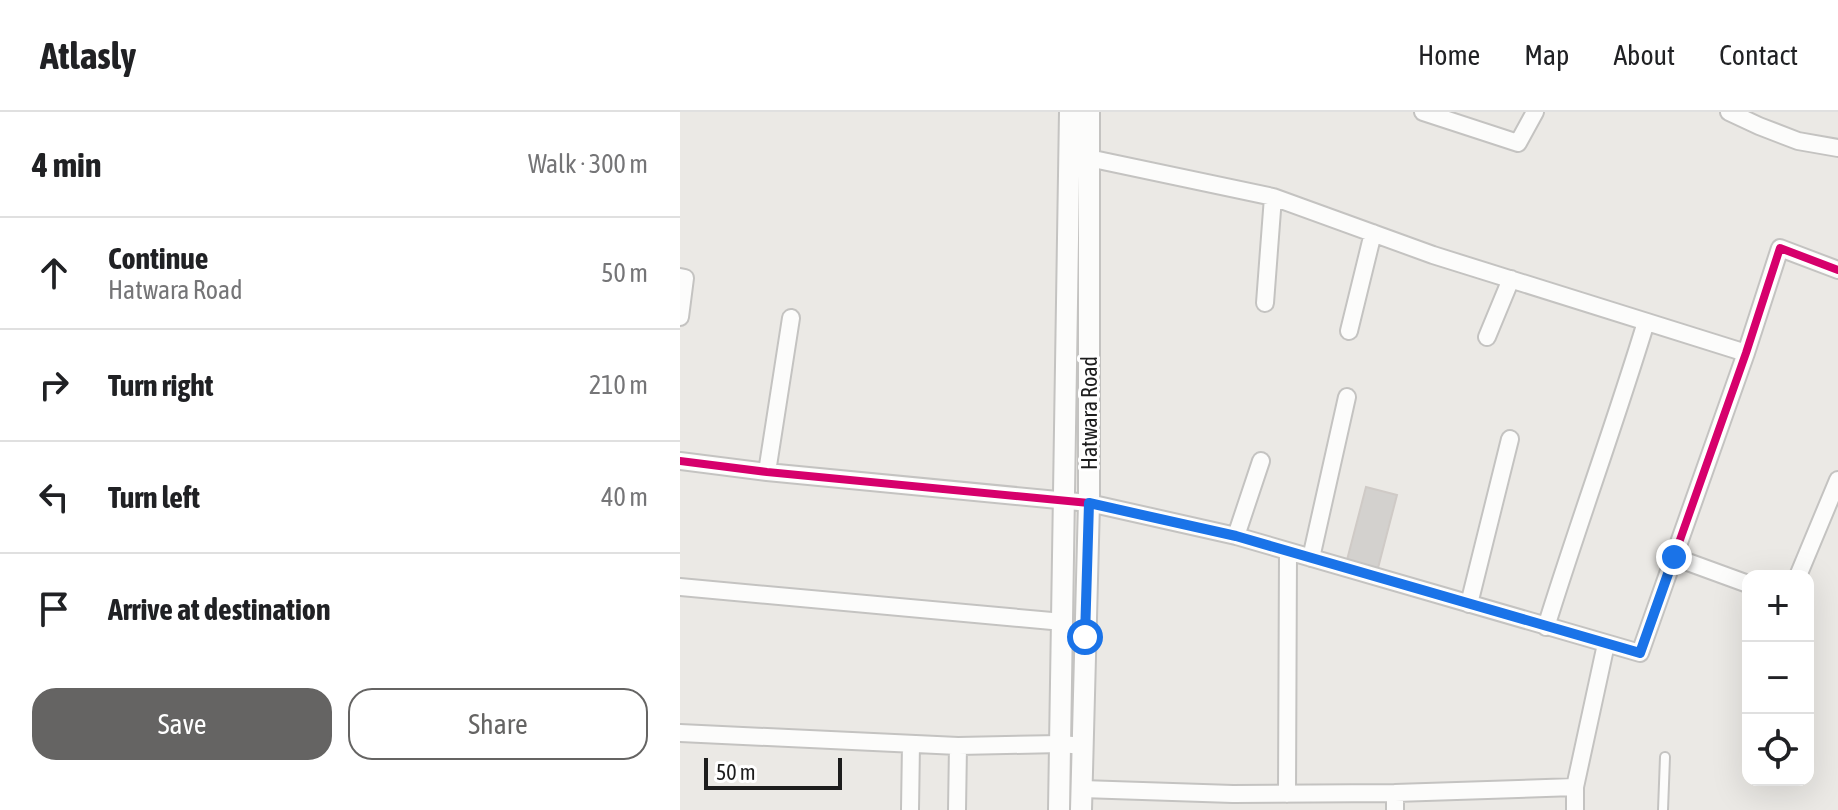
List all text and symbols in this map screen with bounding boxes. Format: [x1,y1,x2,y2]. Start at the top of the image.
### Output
text: Atlasly [40,34,136,77]
text: Home [1418,39,1480,71]
text: Map [1524,39,1569,71]
text: About [1613,39,1675,71]
text: Contact [1719,39,1798,71]
text: 4 min [32,145,101,184]
text: Walk · 300 m [528,149,648,179]
text: Continue [108,241,208,275]
icon: ahead [32,251,76,295]
text: 50 m [601,258,648,288]
text: Hatwara Road [108,275,242,305]
street label: Hatwara Road [1076,356,1102,470]
icon: right [32,363,76,407]
text: Turn right [108,368,214,402]
text: 210 m [589,370,648,400]
icon: left [32,475,76,519]
text: Turn left [108,480,200,514]
text: 40 m [601,482,648,512]
route end [1656,539,1692,575]
map controls [1742,570,1814,786]
button: + [1742,570,1814,642]
icon: arrive [32,587,76,631]
text: Arrive at destination [108,592,330,626]
route start [1067,619,1103,655]
button: − [1742,642,1814,714]
button: Save [32,688,332,760]
button: Share [348,688,648,760]
button: locate [1742,714,1814,786]
scale bar [704,754,842,790]
text: 50 m [716,759,756,785]

